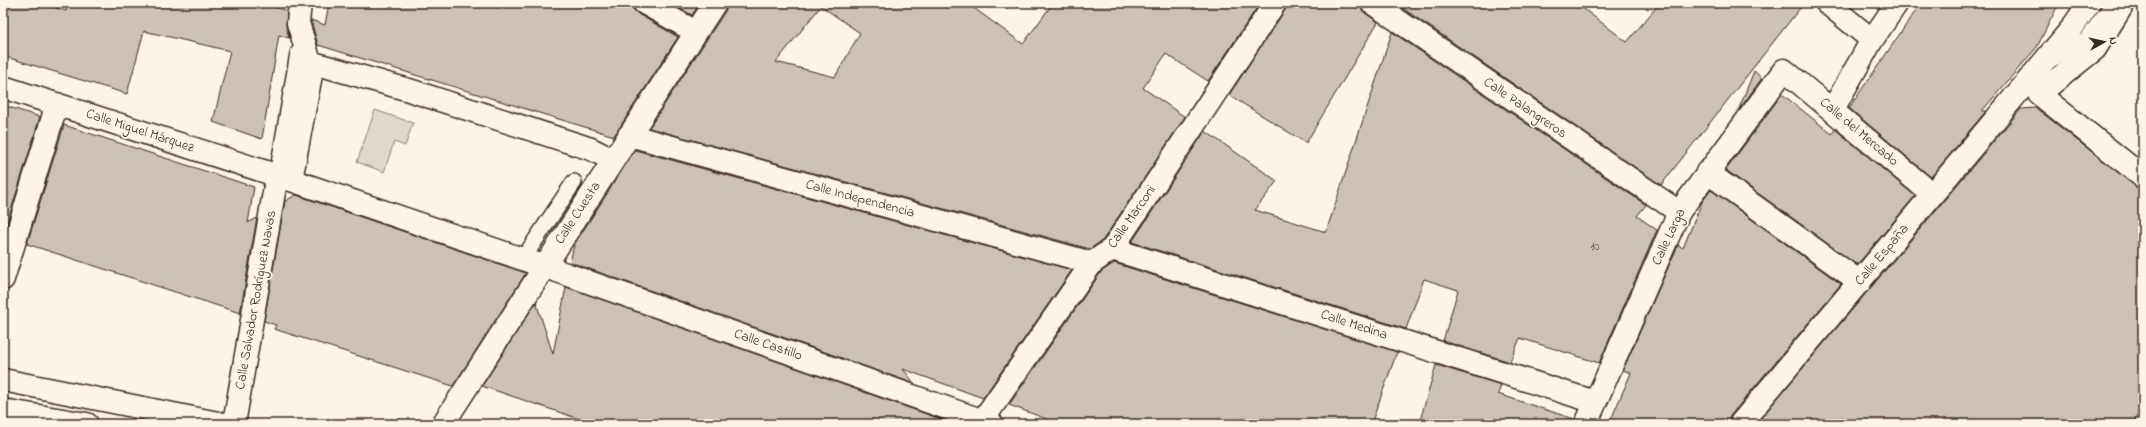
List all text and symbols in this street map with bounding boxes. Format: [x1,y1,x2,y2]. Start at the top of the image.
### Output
north arrow [2084,22,2124,62]
text: N [2104,36,2121,46]
street label: Calle Palangreros [1478,72,1571,145]
street label: Calle del Mercado [1815,93,1903,171]
street label: Calle Miguel Márquez [83,104,197,159]
street label: Calle Independencia [803,174,917,224]
street label: Calle Cuesta [550,177,606,249]
street label: Calle Marconi [1102,181,1162,253]
street label: Calle Larga [1647,205,1692,269]
street label: Calle Salvador Rodríguez Navas [230,209,283,391]
street label: Calle España [1850,220,1914,290]
house number: 10 [1590,238,1600,256]
street label: Calle Medina [1318,304,1390,346]
street label: Calle Castillo [731,323,805,367]

